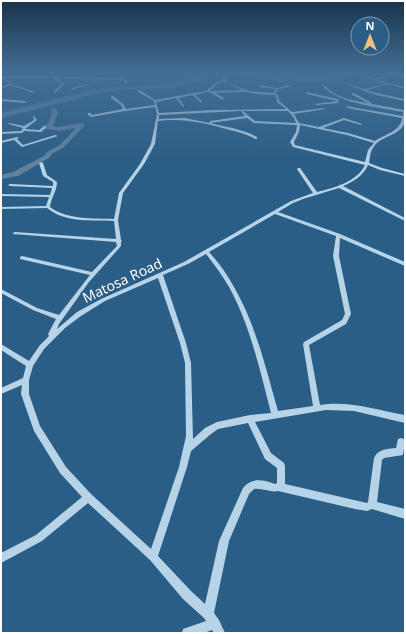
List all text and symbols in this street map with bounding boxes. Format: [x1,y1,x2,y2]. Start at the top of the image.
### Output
north arrow [350,16,390,56]
text: N [366,18,374,33]
street label: Matosa Road [79,253,165,307]

